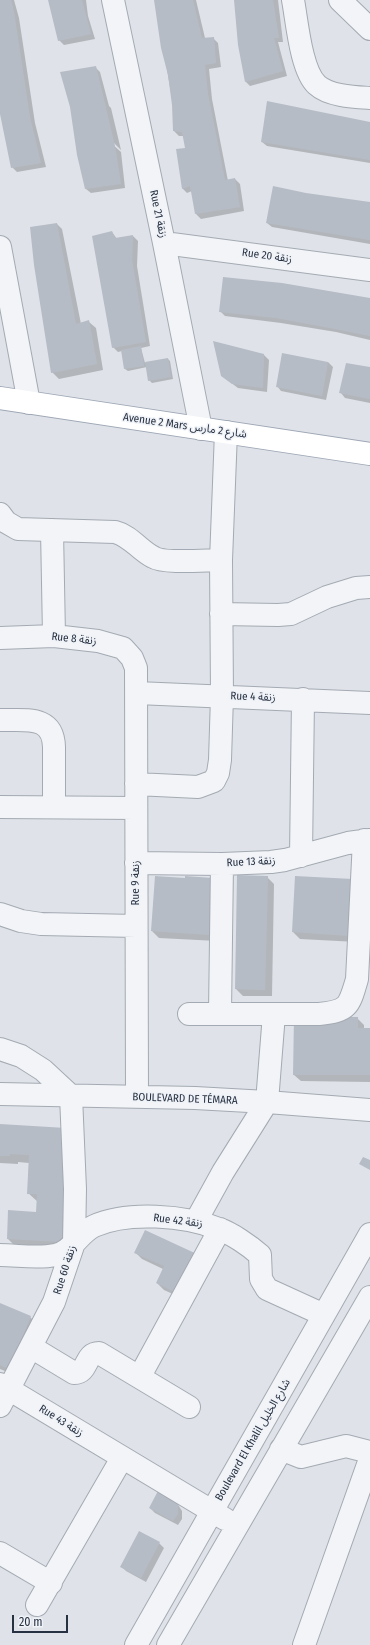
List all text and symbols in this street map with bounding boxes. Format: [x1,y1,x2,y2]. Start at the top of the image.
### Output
street label: Rue 21 زنقة [146,189,170,239]
street label: Rue 20 زنقة [241,246,293,266]
street label: Avenue 2 Mars شارع 2 مارس [122,411,248,441]
street label: Rue 8 زنقة [51,630,97,648]
street label: Rue 4 زنقة [230,690,276,704]
street label: Rue 13 زنقة [226,854,276,870]
street label: Rue 9 زنقة [129,860,143,906]
street label: BOULEVARD DE TÉMARA [132,1091,238,1107]
street label: Rue 42 زنقة [152,1211,204,1231]
street label: Rue 60 زنقة [51,1244,79,1296]
street label: Boulevard El Khalil شارع الخليل [213,1377,293,1503]
street label: Rue 43 زنقة [36,1402,86,1440]
scale bar [14,1607,70,1633]
text: 20 m [19,1615,43,1629]

